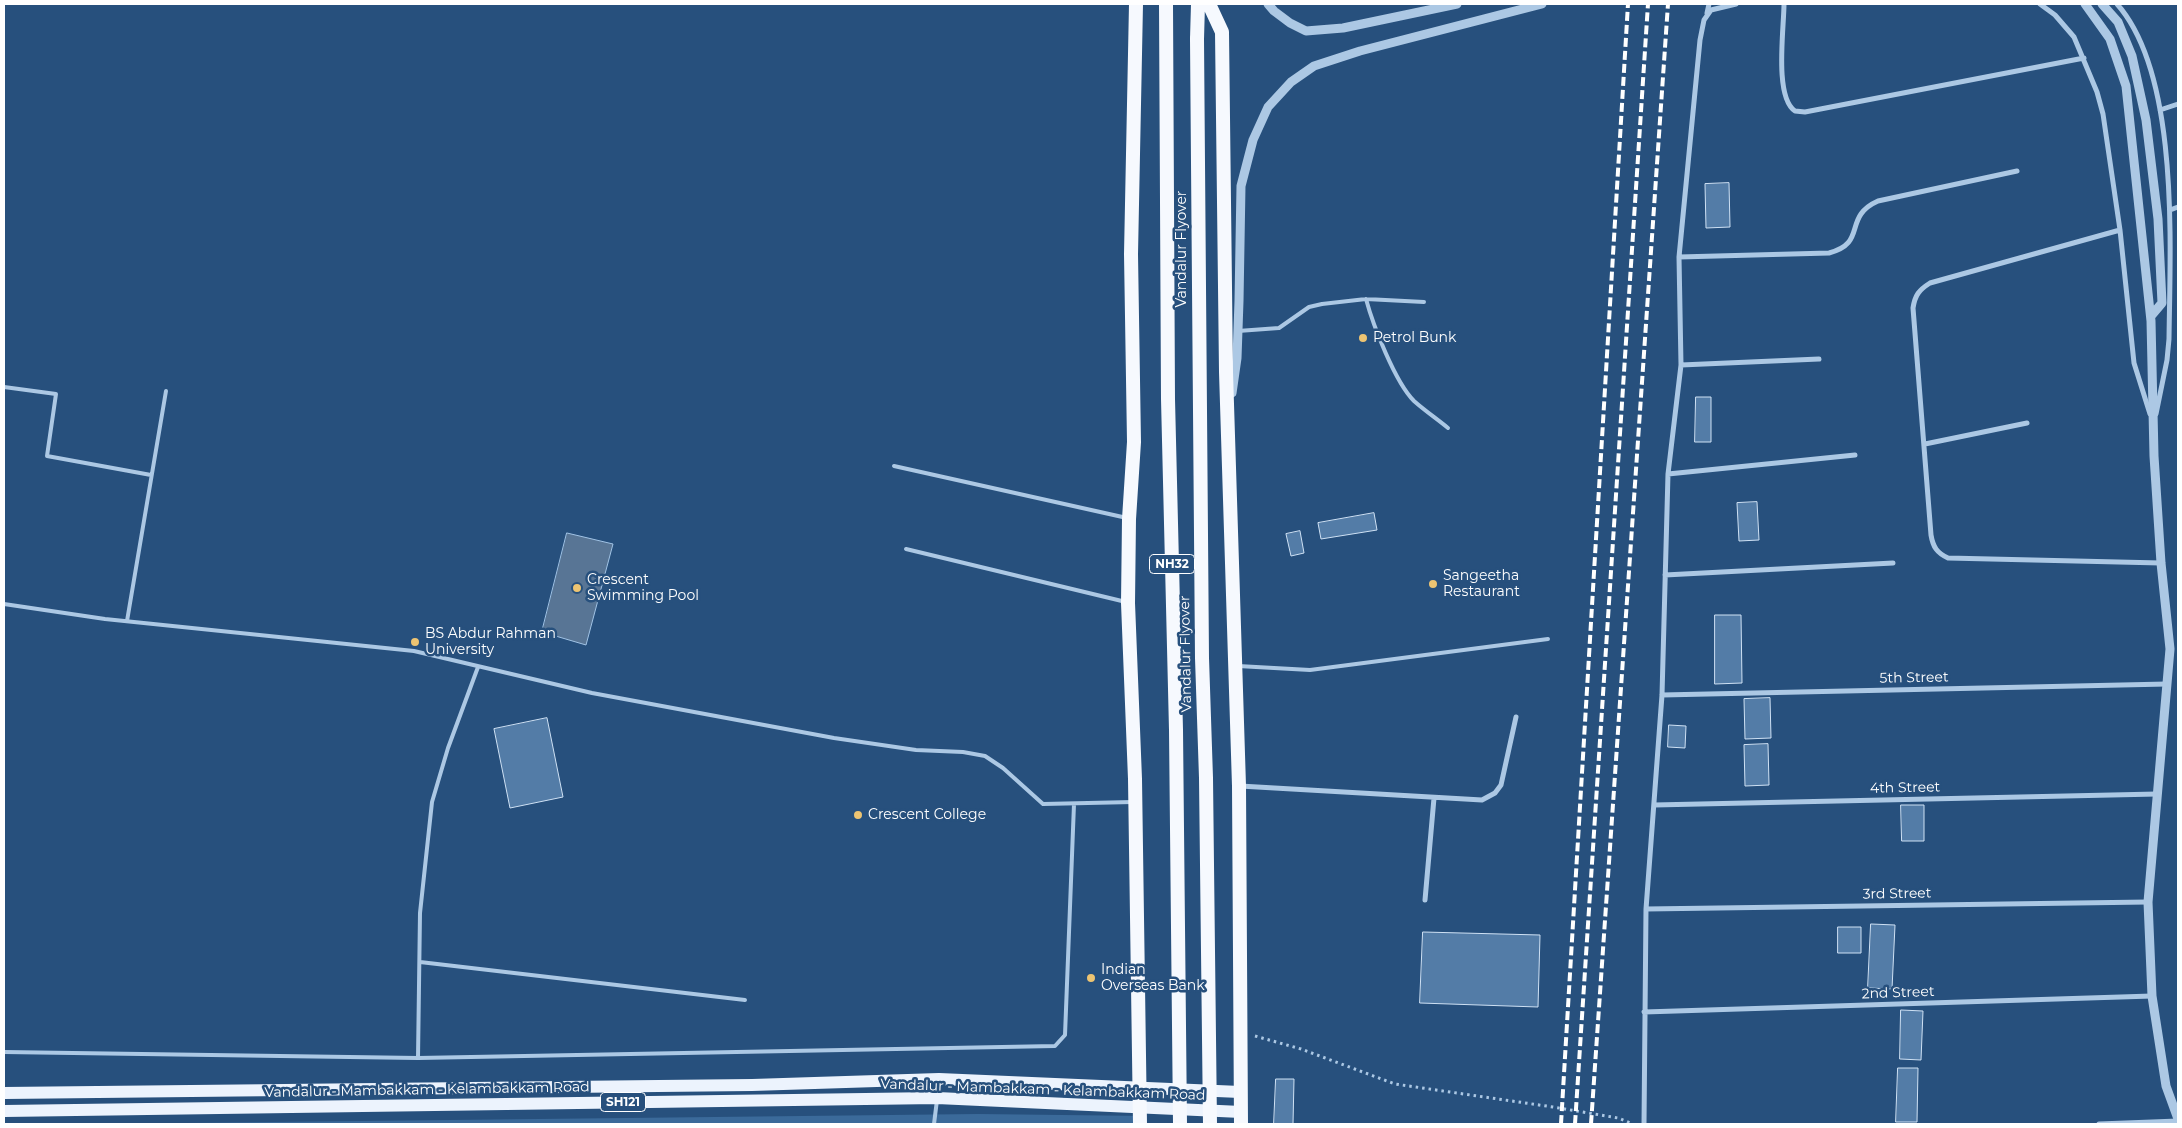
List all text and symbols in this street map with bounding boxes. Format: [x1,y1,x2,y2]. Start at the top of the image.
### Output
street label: Vandalur Flyover [1174,191,1190,307]
place label: Petrol Bunk [1373,330,1456,346]
marker: Petrol Bunk [1357,332,1369,344]
road number: NH32 [1150,554,1194,574]
place label: Sangeetha Restaurant [1443,568,1520,600]
place label: Crescent Swimming Pool [587,572,699,604]
marker: Sangeetha Restaurant [1427,578,1439,590]
marker: Crescent Swimming Pool [571,582,583,594]
street label: Vandalur Flyover [1177,595,1195,713]
place label: BS Abdur Rahman University [425,626,556,658]
marker: BS Abdur Rahman University [409,636,421,648]
street label: 5th Street [1879,669,1949,687]
street label: 4th Street [1870,779,1940,797]
place label: Crescent College [868,807,986,823]
marker: Crescent College [852,809,864,821]
street label: 3rd Street [1862,885,1932,903]
place label: Indian Overseas Bank [1101,962,1205,994]
marker: Indian Overseas Bank [1085,972,1097,984]
street label: 2nd Street [1861,983,1935,1003]
street label: Vandalur - Mambakkam - Kelambakkam Road [880,1076,1206,1104]
street label: Vandalur - Mambakkam - Kelambakkam Road [264,1079,590,1101]
road number: SH121 [600,1092,646,1112]

